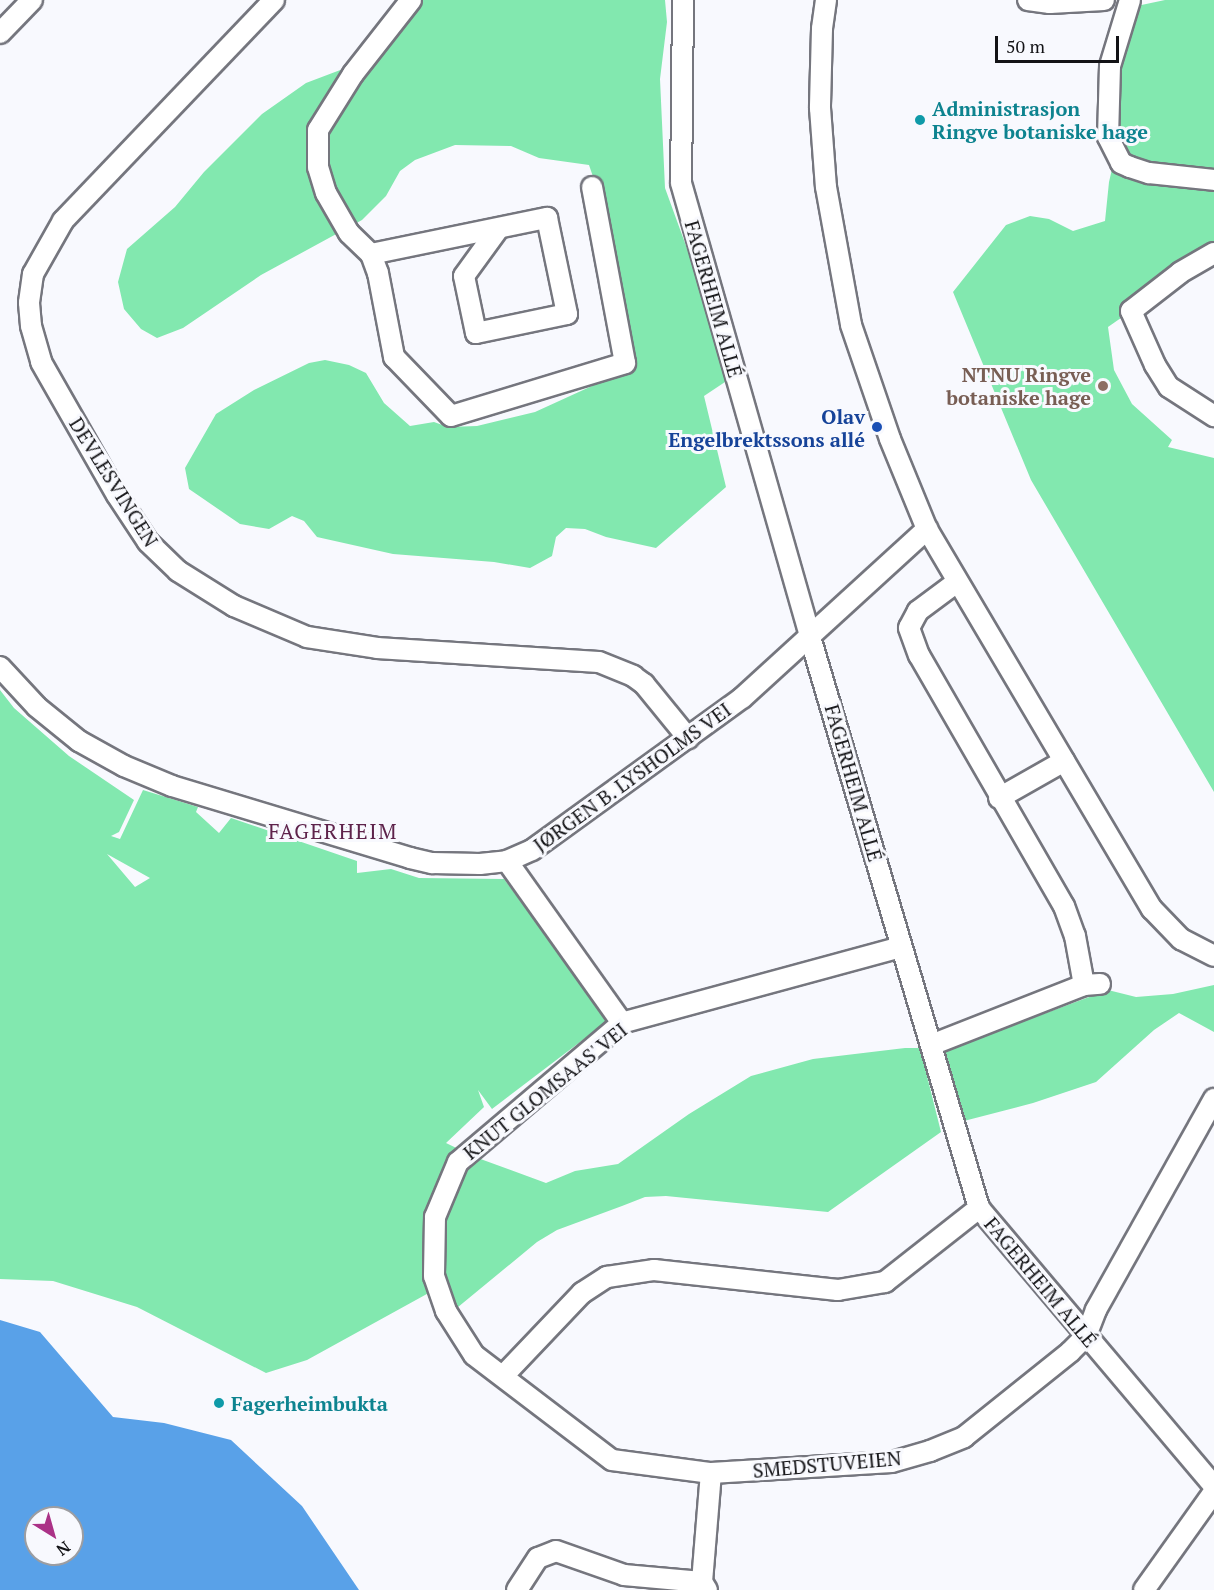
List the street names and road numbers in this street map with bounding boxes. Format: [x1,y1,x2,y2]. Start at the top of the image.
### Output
street label: FAGERHEIM ALLÉ [680,217,748,381]
street label: DEVLESVINGEN [65,413,163,551]
street label: JØRGEN B. LYSHOLMS VEI [528,697,736,857]
street label: FAGERHEIM ALLÉ [820,701,888,865]
street label: KNUT GLOMSAAS' VEI [458,1017,632,1165]
street label: FAGERHEIM ALLÉ [979,1212,1103,1352]
street label: SMEDSTUVEIEN [752,1446,902,1482]

